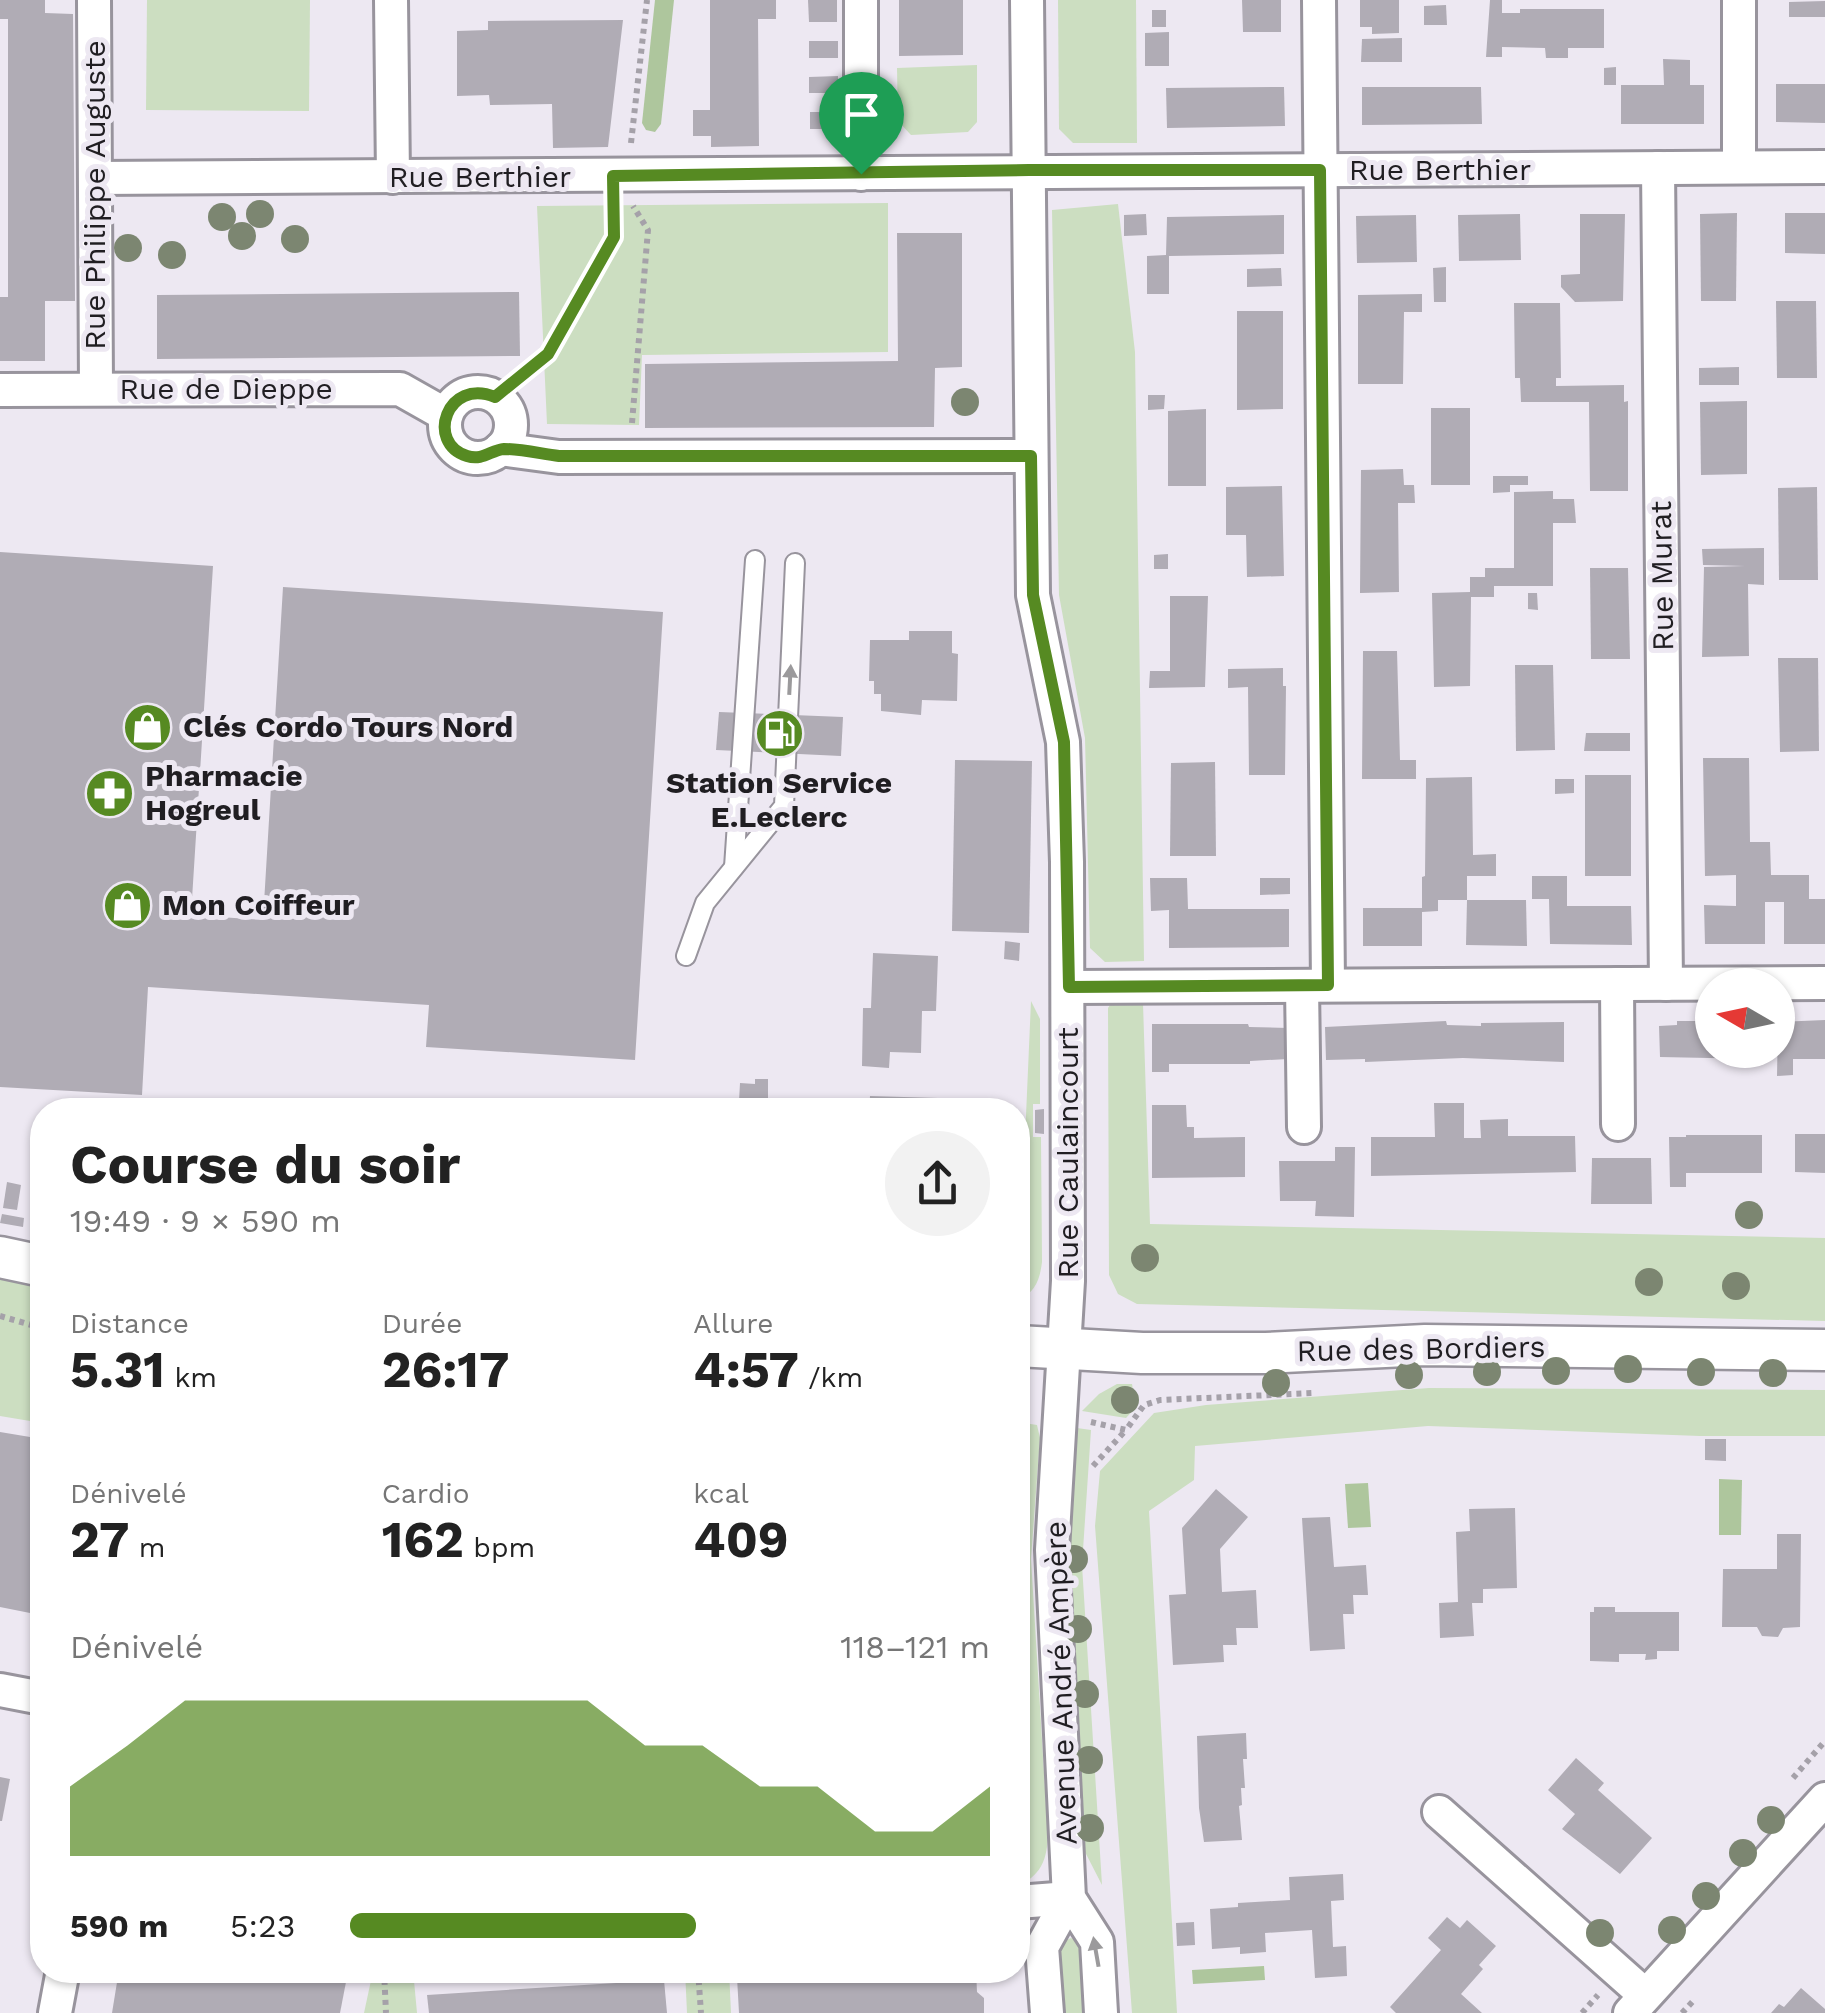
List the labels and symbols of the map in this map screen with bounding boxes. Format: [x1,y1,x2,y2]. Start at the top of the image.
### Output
street label: Rue Philippe Auguste [77,40,112,350]
pin [819,72,904,175]
street label: Rue Berthier [1349,152,1531,187]
street label: Rue Berthier [389,159,571,194]
street label: Rue de Dieppe [119,371,333,406]
street label: Rue Murat [1643,500,1680,651]
one-way arrow [782,663,798,695]
shop icon: Clés Cordo Tours Nord [122,701,174,753]
fuel station icon: Station Service E.Leclerc [753,708,805,760]
place label: Clés Cordo Tours Nord [183,709,513,744]
place label: Pharmacie Hogreul [145,758,303,827]
place label: Station Service E.Leclerc [666,765,892,834]
pharmacy icon: Pharmacie Hogreul [84,767,136,819]
shop icon: Mon Coiffeur [101,879,153,931]
place label: Mon Coiffeur [162,887,355,922]
north arrow [1695,968,1795,1068]
street label: Rue Caulaincourt [1050,1027,1085,1279]
street label: Rue des Bordiers [1296,1329,1546,1368]
street label: Avenue André Ampère [1037,1521,1084,1846]
one-way arrow [1087,1936,1103,1967]

